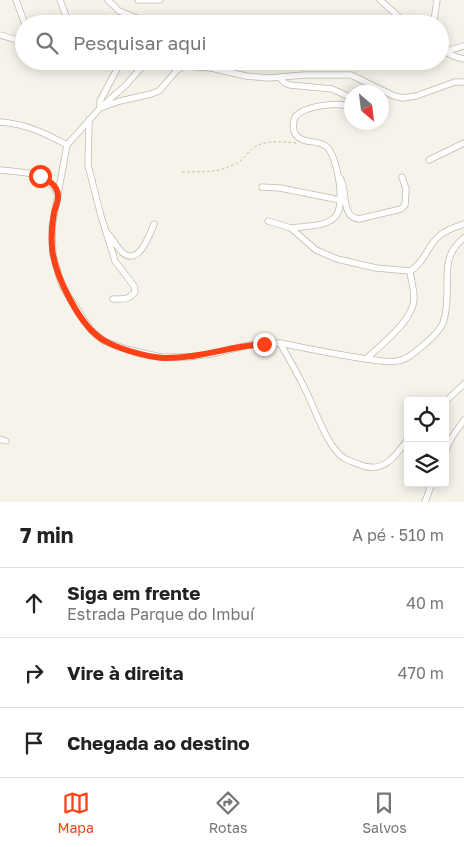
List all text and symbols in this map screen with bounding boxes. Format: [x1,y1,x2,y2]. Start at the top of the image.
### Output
search box [15,15,449,70]
icon: search [33,29,61,57]
text: Pesquisar aqui [73,31,207,54]
north arrow [344,85,389,130]
route start [29,165,52,188]
route end [253,333,276,356]
map controls [404,397,449,487]
button: locate [404,397,449,442]
button: layers [404,442,449,487]
text: 7 min [20,522,74,548]
text: A pé · 510 m [352,525,444,545]
text: Siga em frente [67,581,201,604]
icon: ahead [20,589,48,617]
text: 40 m [406,593,444,613]
text: Estrada Parque do Imbuí [67,604,254,624]
icon: right [20,659,48,687]
text: Vire à direita [67,661,184,684]
text: 470 m [398,663,444,683]
icon: arrive [20,729,48,757]
text: Chegada ao destino [67,731,250,754]
tab: Mapa [57,789,94,836]
tab: Rotas [209,789,247,836]
tab: Salvos [362,789,407,836]

